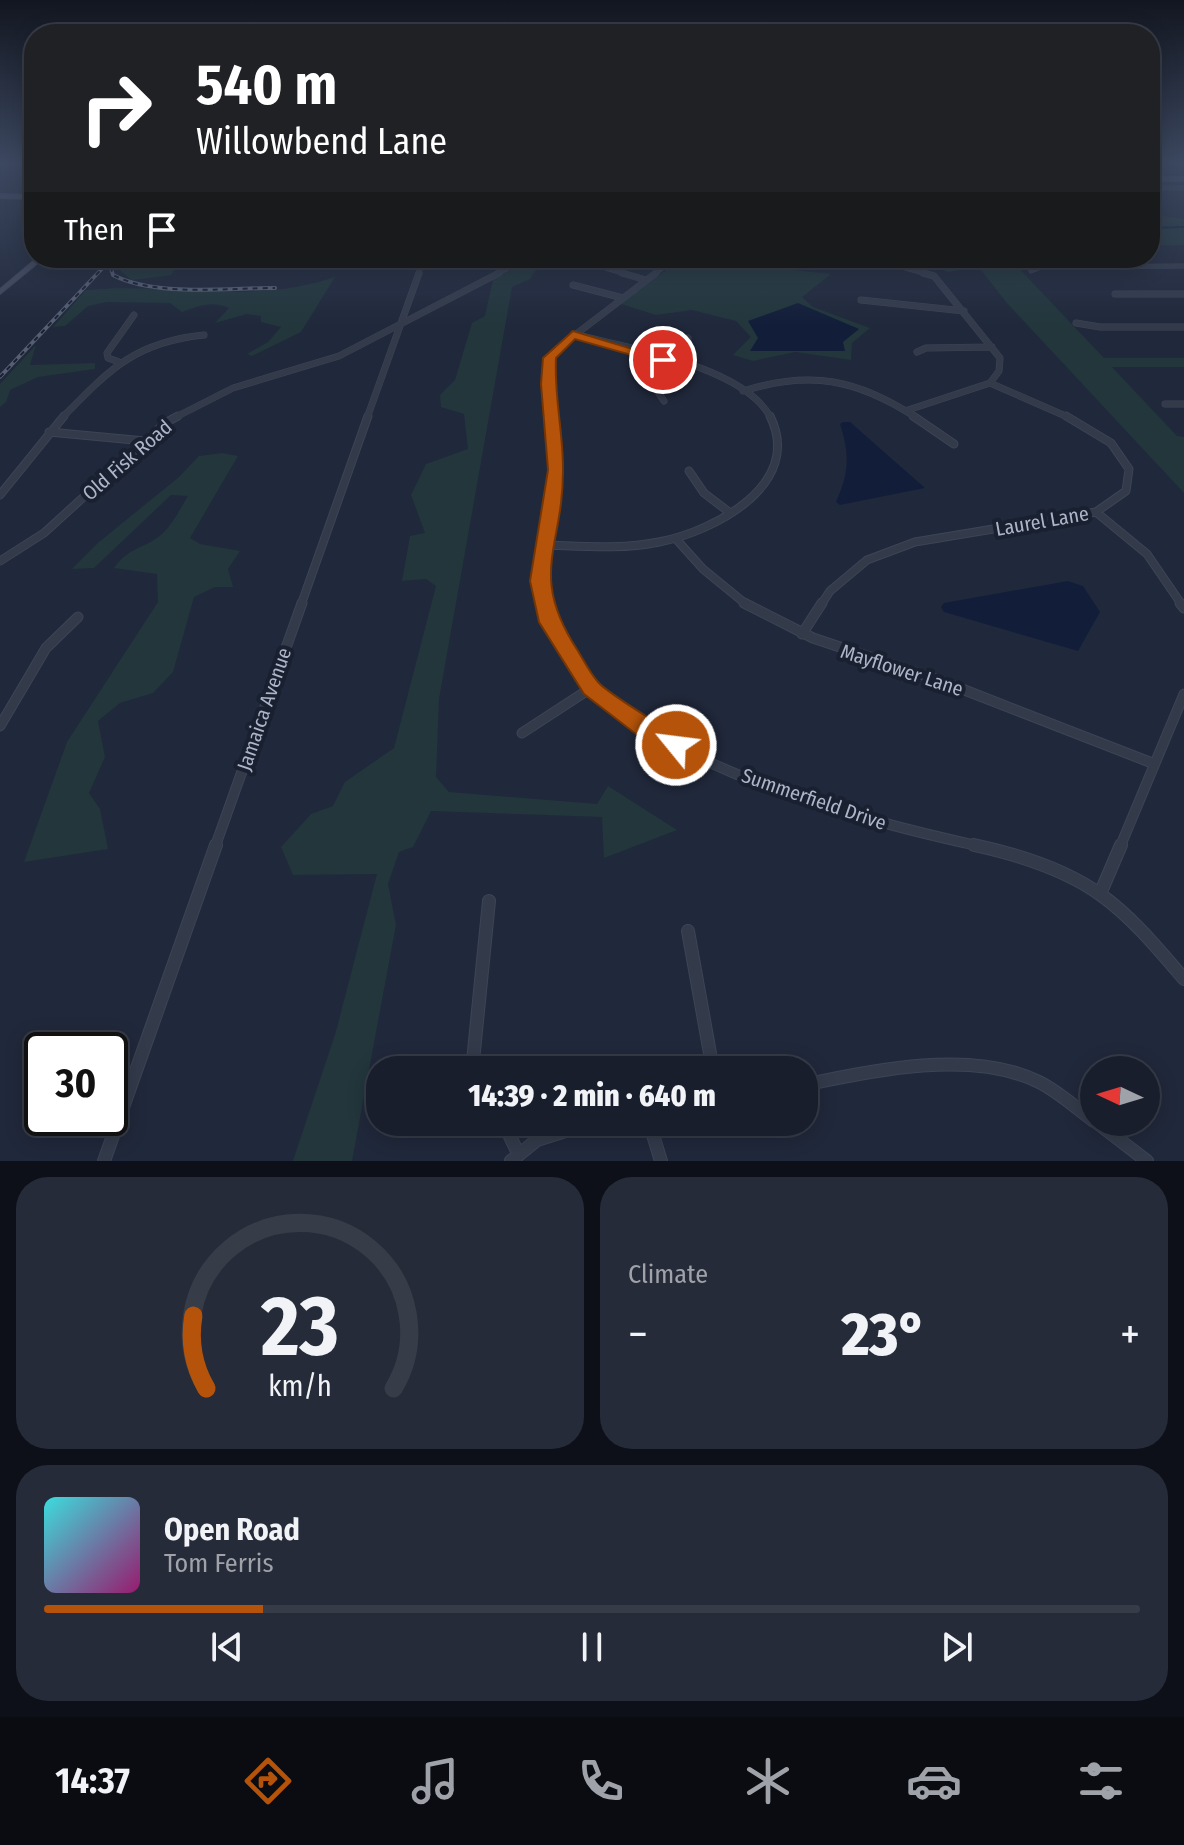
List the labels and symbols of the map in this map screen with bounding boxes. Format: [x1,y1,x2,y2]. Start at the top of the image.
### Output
pin [629,326,697,394]
street label: Old Fisk Road [77,415,177,505]
street label: Laurel Lane [994,501,1090,541]
street label: Mayflower Lane [838,639,966,701]
street label: Jamaica Avenue [232,644,296,774]
position arrow [634,703,718,787]
street label: Summerfield Drive [739,763,889,835]
speed limit sign: 30 [24,1032,128,1136]
north arrow [1080,1056,1160,1136]

